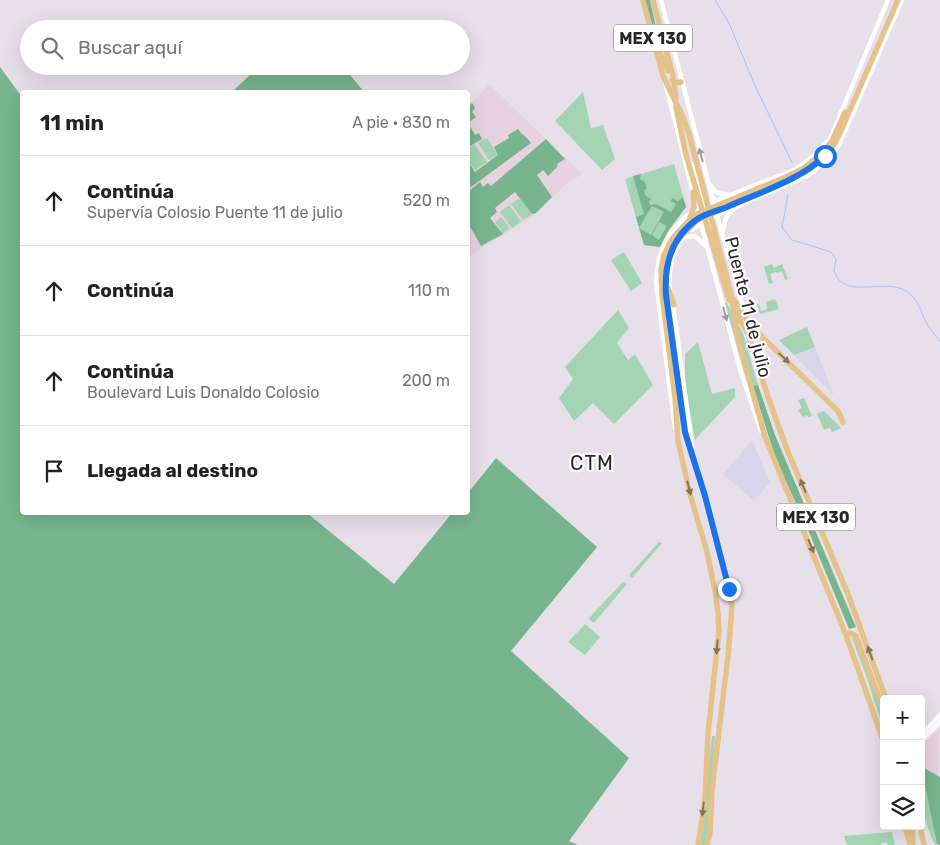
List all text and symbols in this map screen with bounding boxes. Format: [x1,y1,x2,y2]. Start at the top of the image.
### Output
search box [20,20,470,75]
road number: MEX 130 [614,24,692,52]
icon: search [38,34,66,62]
text: Buscar aquí [78,36,182,59]
text: 11 min [40,110,104,135]
text: A pie · 830 m [352,113,450,132]
route start [814,145,837,168]
one-way arrow [697,147,705,163]
text: Continúa [87,180,174,203]
icon: ahead [40,187,68,215]
text: 520 m [403,191,450,210]
text: Supervía Colosio Puente 11 de julio [87,203,343,222]
street label: Puente 11 de julio [720,234,776,380]
icon: ahead [40,277,68,305]
text: Continúa [87,279,174,302]
text: 110 m [408,281,450,300]
one-way arrow [722,306,730,321]
one-way arrow [778,352,790,364]
text: Continúa [87,360,174,383]
icon: ahead [40,367,68,395]
text: 200 m [402,371,450,390]
text: Boulevard Luis Donaldo Colosio [87,383,320,402]
district label: CTM [570,451,614,475]
icon: arrive [40,457,68,485]
text: Llegada al destino [87,459,258,482]
one-way arrow [798,479,806,493]
one-way arrow [685,481,693,496]
road number: MEX 130 [777,504,855,530]
one-way arrow [807,539,815,554]
route end [718,578,741,601]
one-way arrow [713,639,721,655]
one-way arrow [866,645,873,660]
map controls [880,695,925,830]
button: + [880,695,925,740]
button: − [880,740,925,785]
button: layers [880,785,925,830]
one-way arrow [699,801,707,817]

